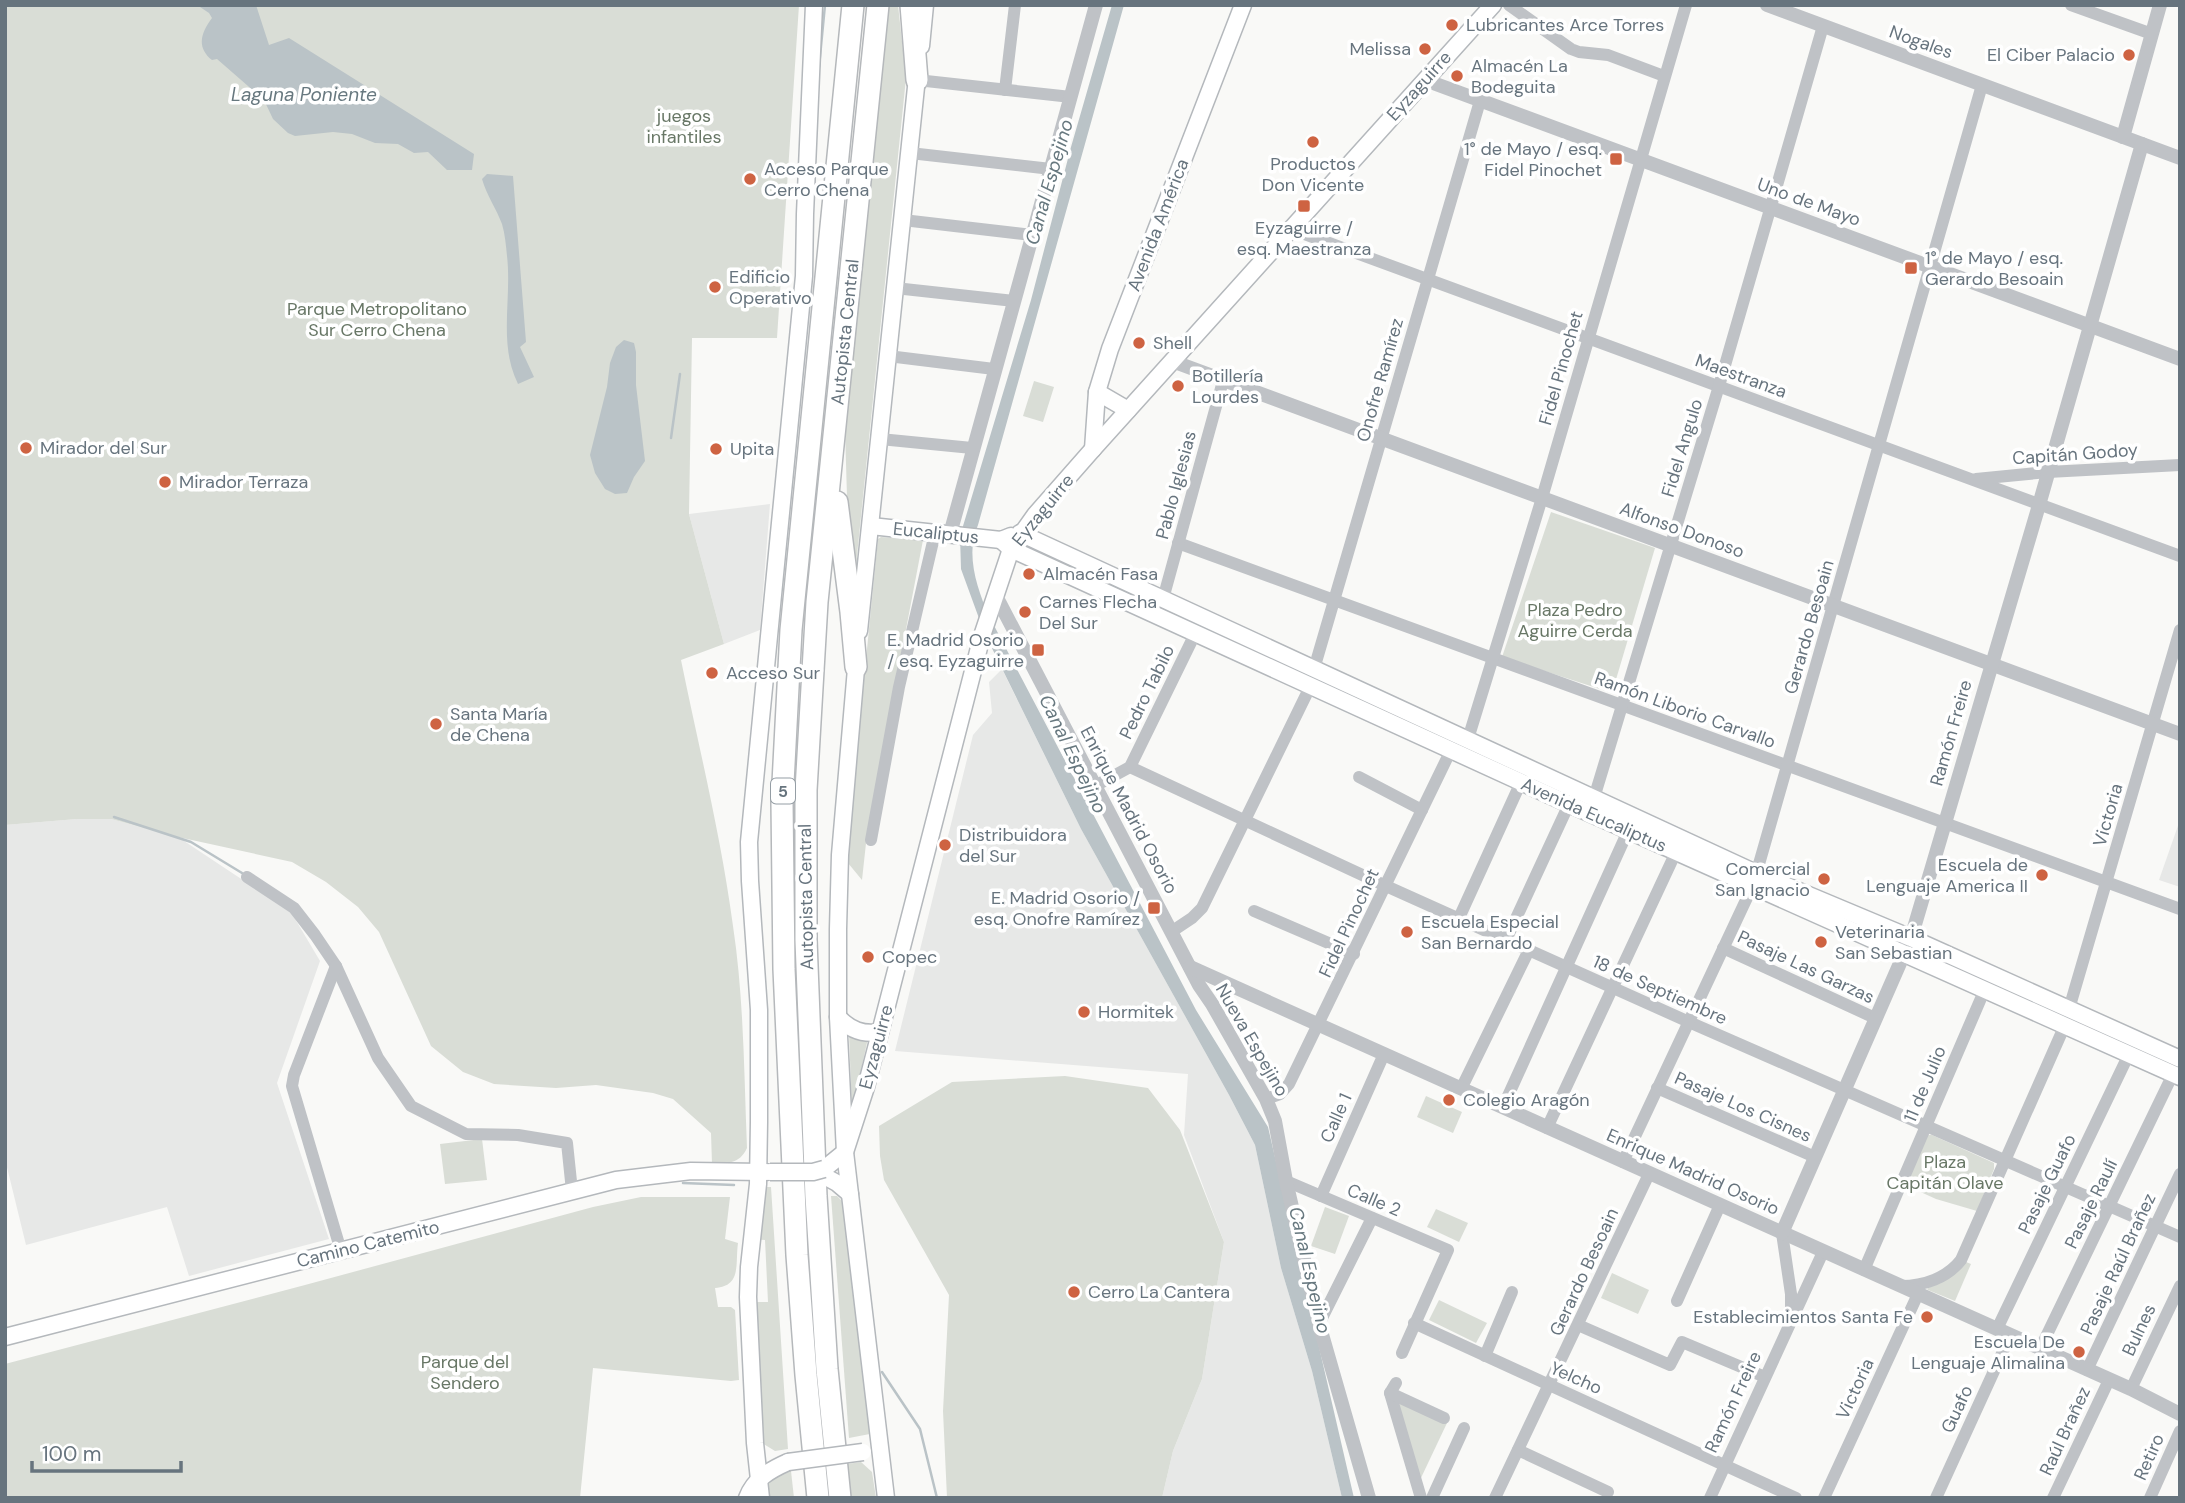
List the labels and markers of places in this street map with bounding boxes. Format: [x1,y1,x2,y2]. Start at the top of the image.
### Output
place label: Lubricantes Arce Torres [1466,13,1664,37]
marker: Lubricantes Arce Torres [1444,17,1460,33]
place label: Melissa [1349,37,1411,61]
marker: Melissa [1417,41,1433,57]
place label: El Ciber Palacio [1987,43,2115,67]
marker: El Ciber Palacio [2121,47,2137,63]
place label: Almacén La Bodeguita [1471,54,1568,99]
marker: Almacén La Bodeguita [1449,68,1465,84]
marker: Productos Don Vicente [1305,134,1321,150]
place label: 1° de Mayo / esq. Fidel Pinochet [1464,137,1602,182]
marker: 1° de Mayo / esq. Fidel Pinochet [1608,151,1624,167]
place label: Productos Don Vicente [1262,152,1364,197]
place label: Acceso Parque Cerro Chena [764,157,889,202]
marker: Acceso Parque Cerro Chena [742,171,758,187]
marker: Eyzaguirre / esq. Maestranza [1296,198,1312,214]
place label: Eyzaguirre / esq. Maestranza [1237,216,1371,261]
place label: 1° de Mayo / esq. Gerardo Besoain [1925,246,2064,291]
marker: 1° de Mayo / esq. Gerardo Besoain [1903,260,1919,276]
place label: Edificio Operativo [729,265,812,310]
marker: Edificio Operativo [707,279,723,295]
place label: Shell [1153,331,1192,355]
marker: Shell [1131,335,1147,351]
place label: Botillería Lourdes [1192,364,1263,409]
marker: Botillería Lourdes [1170,378,1186,394]
place label: Mirador del Sur [40,436,167,460]
place label: Upita [730,437,774,461]
marker: Mirador del Sur [18,440,34,456]
marker: Upita [708,441,724,457]
place label: Mirador Terraza [179,470,308,494]
marker: Mirador Terraza [157,474,173,490]
place label: Almacén Fasa [1043,562,1158,586]
marker: Almacén Fasa [1021,566,1037,582]
place label: Carnes Flecha Del Sur [1039,590,1157,635]
marker: Carnes Flecha Del Sur [1017,604,1033,620]
place label: E. Madrid Osorio / esq. Eyzaguirre [887,628,1024,673]
marker: E. Madrid Osorio / esq. Eyzaguirre [1030,642,1046,658]
place label: Acceso Sur [726,661,821,685]
marker: Acceso Sur [704,665,720,681]
place label: Santa María de Chena [450,702,548,747]
marker: Santa María de Chena [428,716,444,732]
place label: Distribuidora del Sur [959,823,1067,868]
marker: Distribuidora del Sur [937,837,953,853]
place label: Escuela de Lenguaje America II [1866,853,2028,898]
place label: Comercial San Ignacio [1715,857,1810,902]
marker: Escuela de Lenguaje America II [2034,867,2050,883]
marker: Comercial San Ignacio [1816,871,1832,887]
place label: E. Madrid Osorio / esq. Onofre Ramírez [974,886,1140,931]
marker: E. Madrid Osorio / esq. Onofre Ramírez [1146,900,1162,916]
place label: Escuela Especial San Bernardo [1421,910,1559,955]
place label: Veterinaria San Sebastian [1835,920,1952,965]
marker: Escuela Especial San Bernardo [1399,924,1415,940]
marker: Veterinaria San Sebastian [1813,934,1829,950]
place label: Copec [882,945,937,969]
marker: Copec [860,949,876,965]
place label: Hormitek [1098,1000,1174,1024]
marker: Hormitek [1076,1004,1092,1020]
place label: Colegio Aragón [1463,1088,1590,1112]
marker: Colegio Aragón [1441,1092,1457,1108]
place label: Cerro La Cantera [1088,1280,1230,1304]
marker: Cerro La Cantera [1066,1284,1082,1300]
place label: Establecimientos Santa Fe [1693,1305,1913,1329]
marker: Establecimientos Santa Fe [1919,1309,1935,1325]
place label: Escuela De Lenguaje Alimalina [1911,1330,2065,1375]
marker: Escuela De Lenguaje Alimalina [2071,1344,2087,1360]

